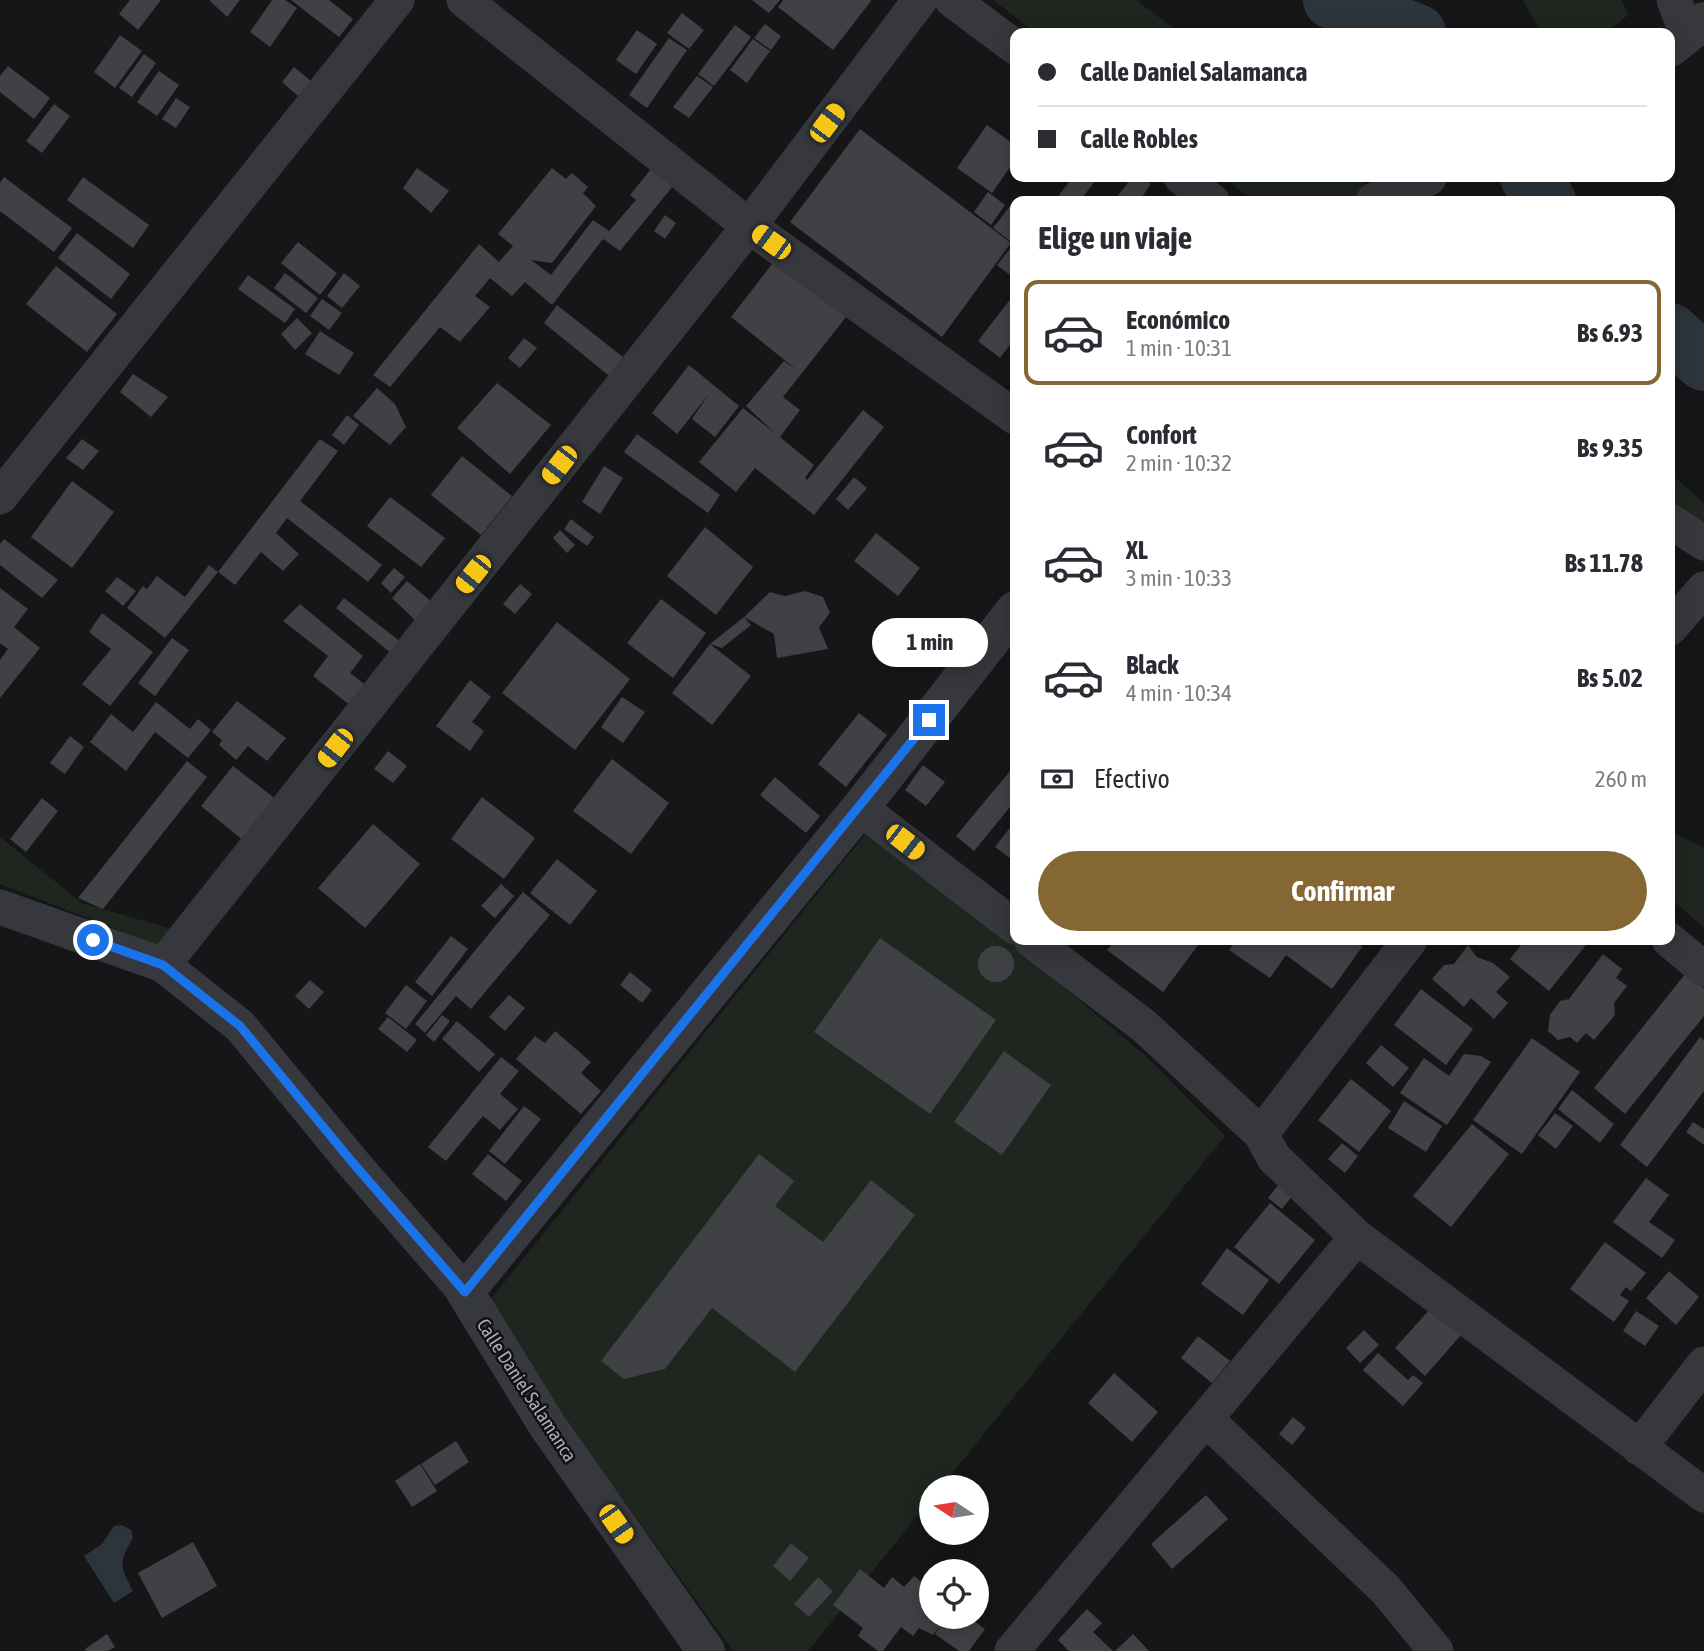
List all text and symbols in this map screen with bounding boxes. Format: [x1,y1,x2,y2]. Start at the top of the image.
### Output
text: Calle Daniel Salamanca [1080,57,1307,87]
car [806,100,849,146]
text: Calle Robles [1080,124,1198,154]
text: Elige un viaje [1038,219,1192,256]
car [748,221,795,263]
icon: car [1042,301,1105,364]
text: Económico [1126,305,1230,335]
text: Bs 6.93 [1577,318,1643,348]
text: 1 min · 10:31 [1126,335,1232,361]
icon: car [1042,416,1105,479]
text: Confort [1126,420,1197,450]
text: Bs 9.35 [1577,433,1643,463]
car [538,442,581,488]
text: 2 min · 10:32 [1126,450,1232,476]
icon: car [1042,531,1105,594]
text: XL [1126,535,1148,565]
text: Bs 11.78 [1564,548,1643,578]
car [452,551,495,597]
text: 3 min · 10:33 [1126,565,1232,591]
callout: 1 min [871,618,987,668]
text: 1 min [907,629,953,655]
icon: car [1042,646,1105,709]
text: Black [1126,650,1178,680]
text: Bs 5.02 [1577,663,1643,693]
text: 4 min · 10:34 [1126,680,1232,706]
route end [913,704,945,736]
car [314,725,357,771]
icon: cash [1038,760,1076,798]
text: Efectivo [1094,764,1170,794]
text: 260 m [1595,766,1647,792]
car [882,821,929,863]
button: Confirmar [1038,851,1647,931]
route start [77,924,109,956]
street label: Calle Daniel Salamanca [473,1314,581,1466]
north arrow [919,1475,989,1545]
map controls [919,1475,989,1629]
car [596,1501,637,1547]
button: locate [919,1559,989,1629]

